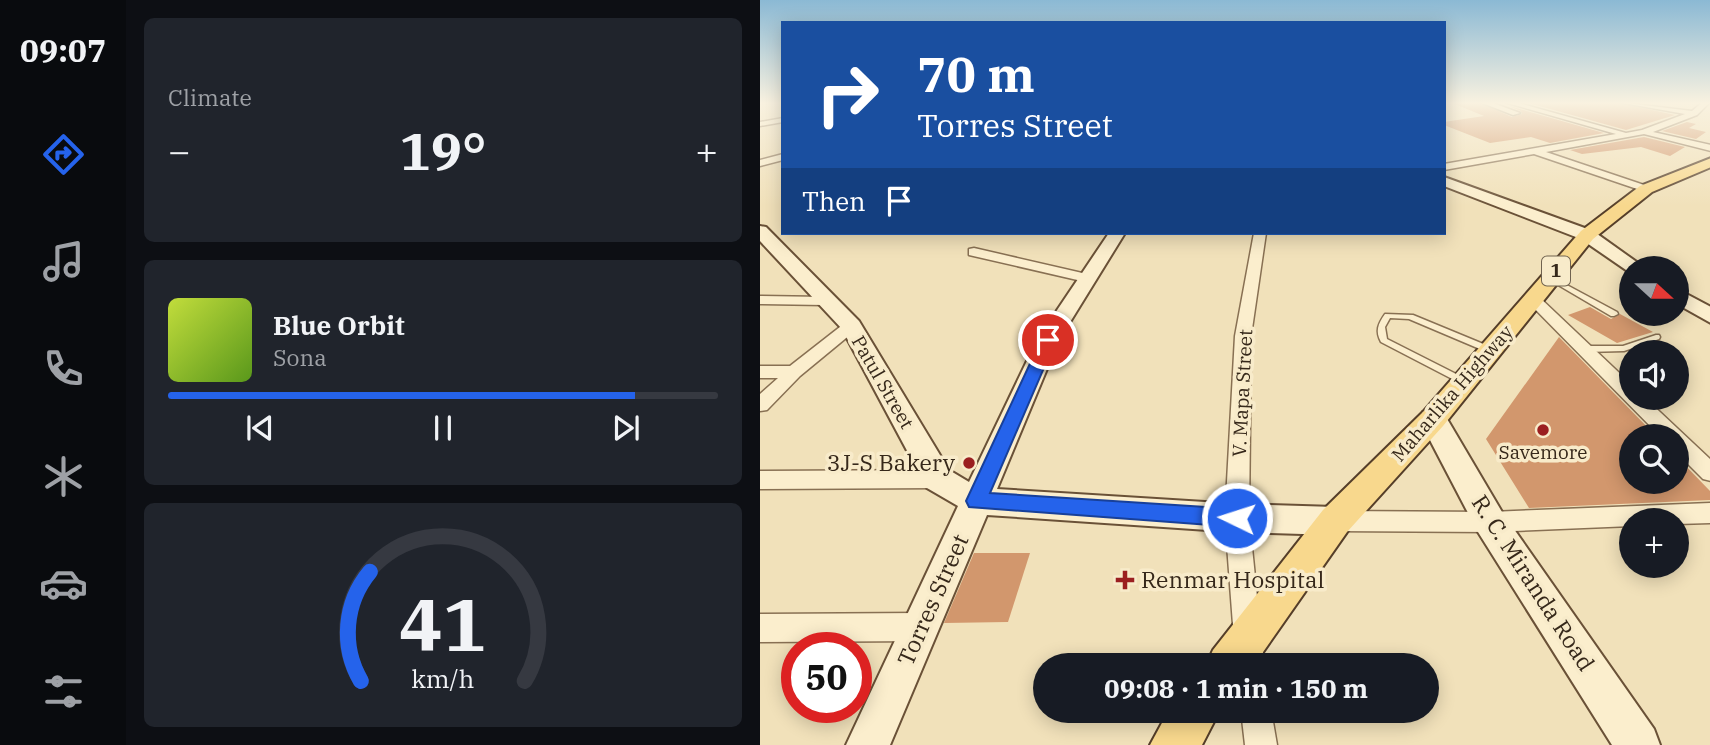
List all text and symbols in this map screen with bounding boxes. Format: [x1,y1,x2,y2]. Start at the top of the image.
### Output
text: 09:07 [20,29,106,71]
text: 70 m [917,42,1035,105]
icon: right [802,49,893,140]
text: Climate [168,82,252,112]
text: Torres Street [917,104,1113,146]
text: 19° [400,117,486,184]
text: − [168,126,191,175]
text: + [695,126,718,175]
icon: directions [39,130,88,179]
icon: arrive [880,182,918,220]
text: Then [802,184,866,218]
icon: music [39,237,88,286]
road number: 1 [1542,256,1570,286]
north arrow [1619,256,1689,326]
map controls [1619,256,1689,578]
text: Blue Orbit [273,308,405,342]
pin [1018,310,1078,370]
street label: Maharlika Highway [1386,319,1518,466]
icon: arrive [1029,321,1067,359]
street label: V. Mapa Street [1227,328,1257,457]
street label: Patul Street [847,331,919,433]
button: sound [1619,340,1689,410]
text: Sona [273,342,327,372]
icon: phone [39,344,88,393]
icon: previous [241,409,279,447]
icon: pause [424,409,462,447]
icon: next [607,409,645,447]
marker: Savemore [1535,422,1551,438]
button: search [1619,424,1689,494]
place label: Savemore [1499,440,1587,464]
place label: 3J-S Bakery [827,447,956,477]
icon: climate [39,452,88,501]
marker: 3J-S Bakery [961,455,977,471]
position arrow [1200,481,1274,555]
street label: R. C. Miranda Road [1466,489,1602,676]
button: + [1619,508,1689,578]
street label: Torres Street [890,529,974,670]
icon: car [39,559,88,608]
place label: Renmar Hospital [1141,564,1324,594]
marker: Renmar Hospital [1115,570,1135,590]
text: 41 [399,576,487,671]
speed limit sign: 50 [781,632,872,723]
text: km/h [411,662,475,695]
icon: filters [39,667,88,716]
text: 09:08 · 1 min · 150 m [1104,671,1368,705]

